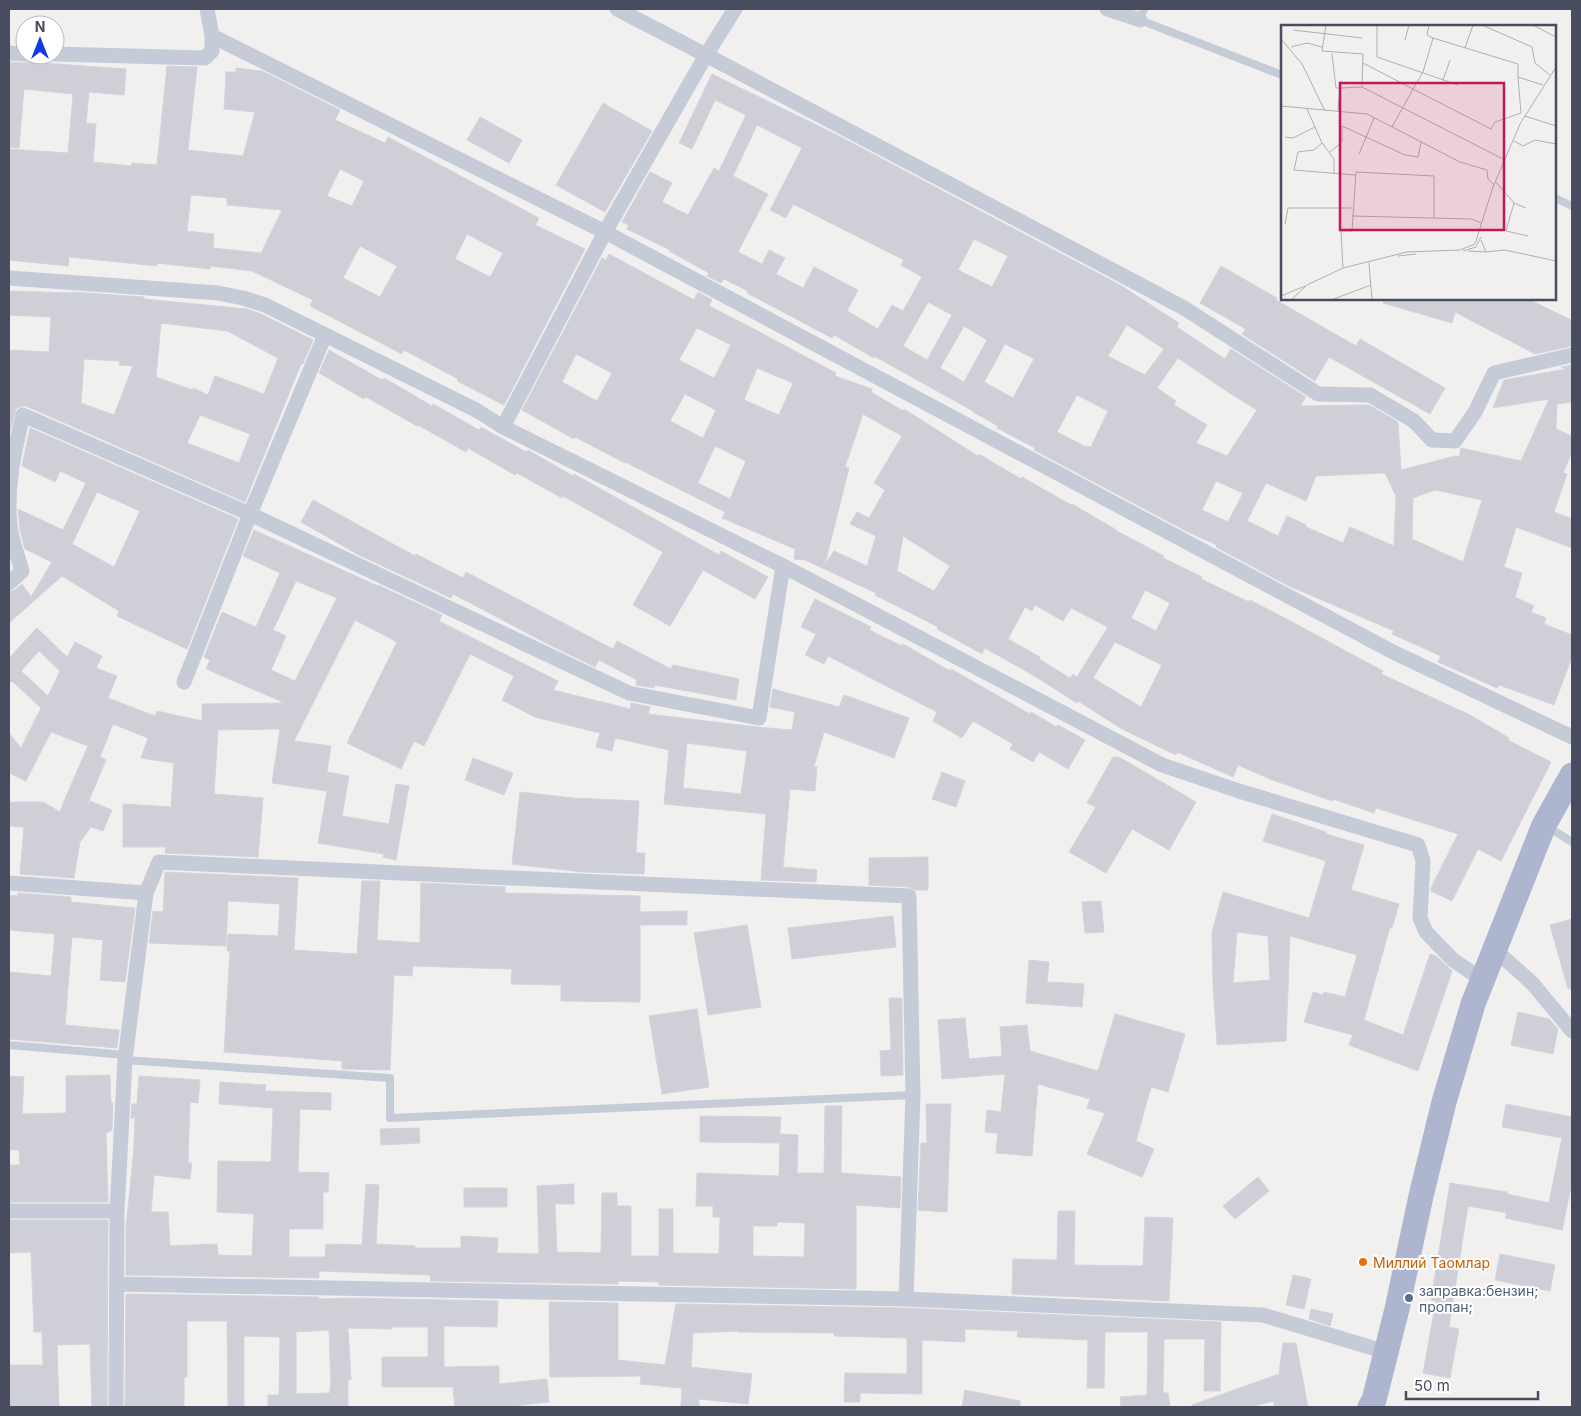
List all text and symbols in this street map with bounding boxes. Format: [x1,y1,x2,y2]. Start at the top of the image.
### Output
north arrow [15,15,65,65]
text: N [35,18,45,35]
inset map [1281,25,1556,300]
place label: Миллий Таомлар [1373,1254,1490,1271]
marker: Миллий Таомлар [1357,1256,1369,1268]
place label: заправка:бензин; пропан; [1419,1282,1538,1315]
marker: заправка:бензин; пропан; [1403,1292,1415,1304]
scale bar [1406,1368,1538,1400]
text: 50 m [1414,1376,1450,1395]

